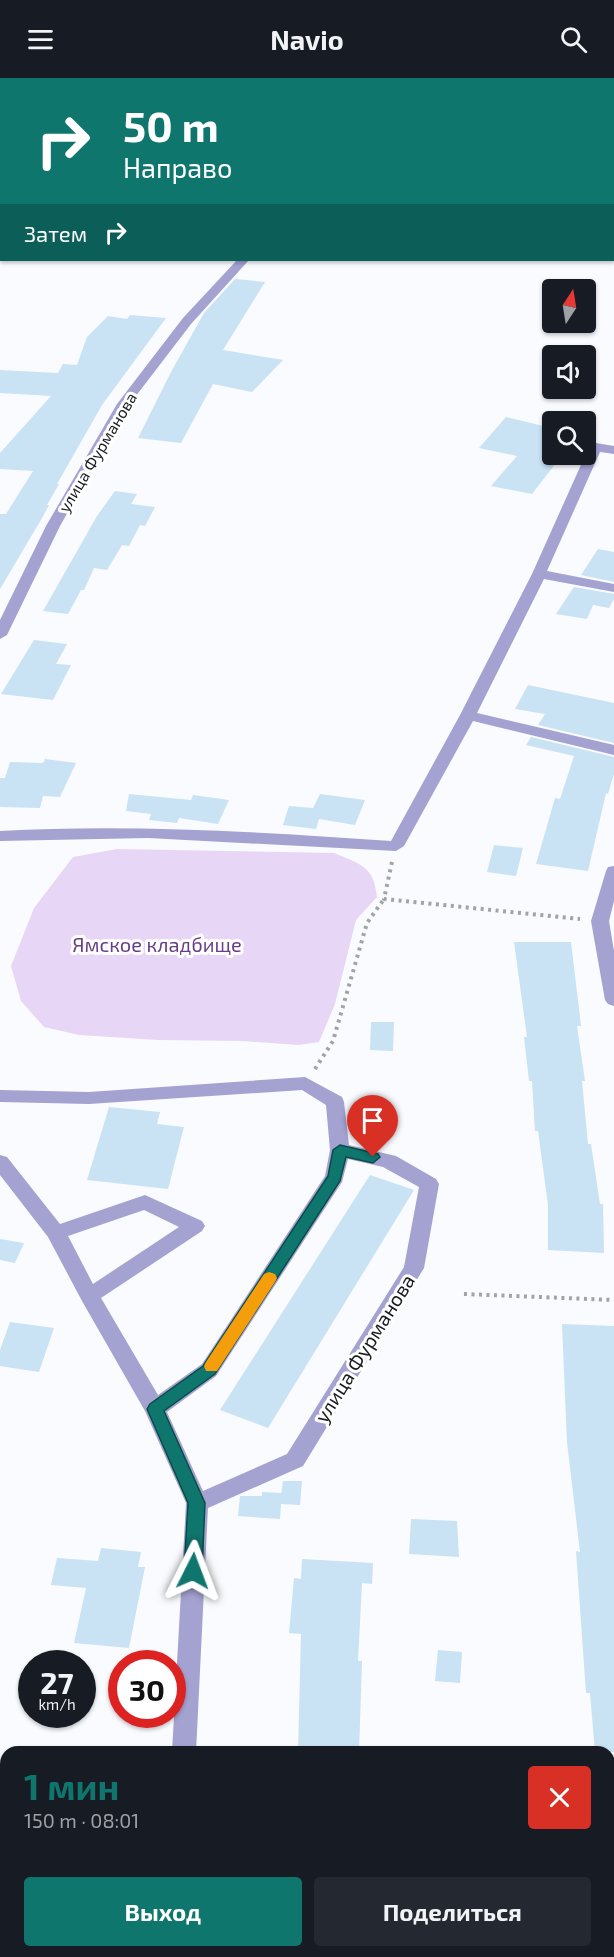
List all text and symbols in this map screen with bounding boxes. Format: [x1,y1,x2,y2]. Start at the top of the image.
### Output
icon: menu [24,23,57,56]
text: Navio [270,23,344,55]
icon: search [557,23,590,56]
text: 50 m [123,100,219,150]
icon: right [24,102,102,180]
text: Направо [123,151,232,183]
icon: right [99,216,132,249]
text: Затем [24,220,87,246]
north arrow [542,279,596,333]
map controls [542,279,596,465]
button: sound [542,345,596,399]
street label: улица Фурманова [54,389,141,516]
button: search [542,411,596,465]
park label: Ямское кладбище [72,932,242,956]
pin [347,1095,398,1157]
icon: arrive [356,1104,389,1137]
street label: улица Фурманова [309,1269,420,1427]
position arrow [161,1539,225,1603]
speed limit sign: 30 [108,1650,186,1728]
text: 27 [40,1664,74,1700]
text: km/h [38,1695,76,1713]
text: 1 мин [24,1764,119,1807]
button: close [528,1766,591,1829]
text: 150 m · 08:01 [24,1808,139,1832]
button: Выход [24,1877,302,1946]
button: Поделиться [314,1877,591,1946]

